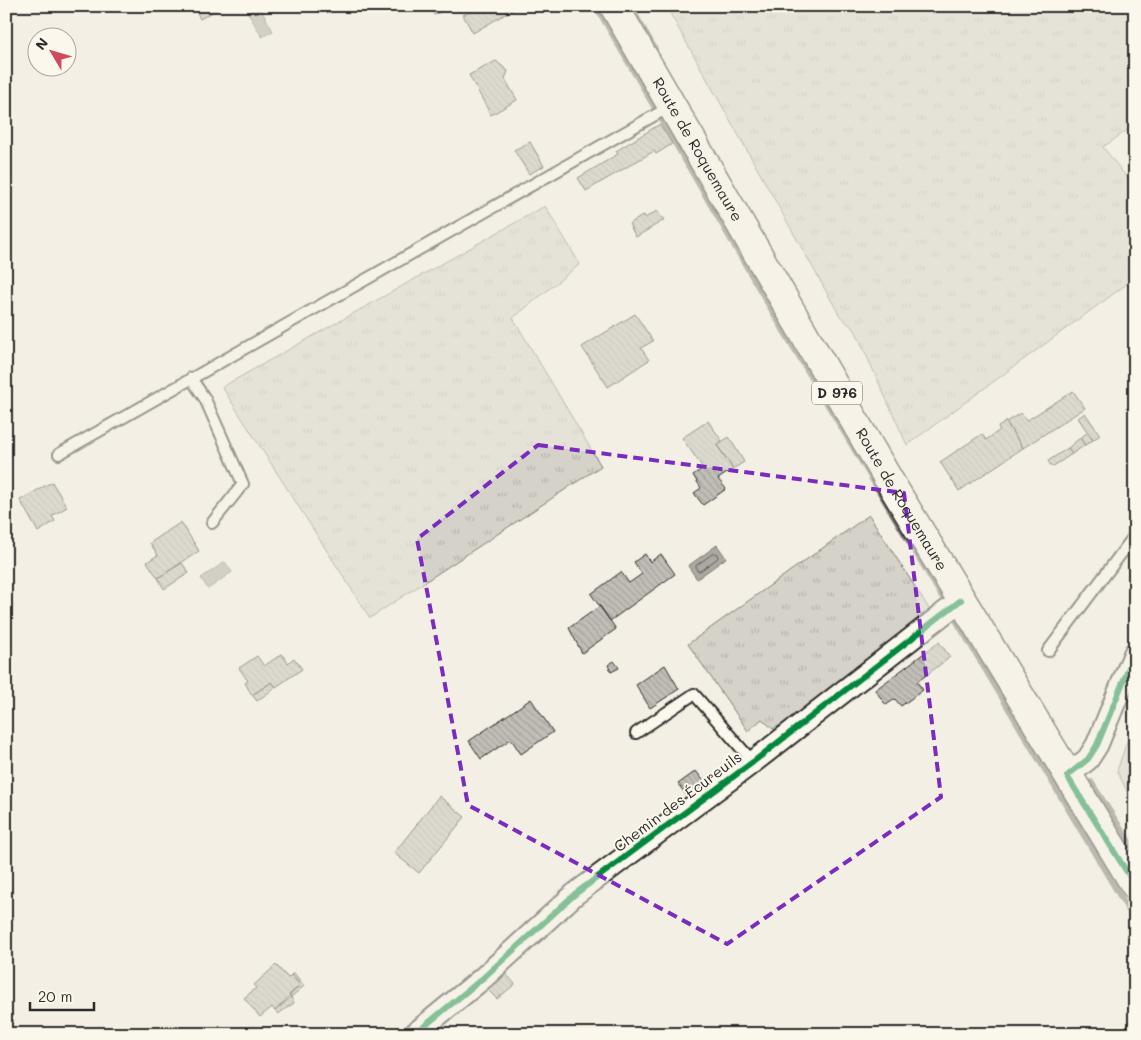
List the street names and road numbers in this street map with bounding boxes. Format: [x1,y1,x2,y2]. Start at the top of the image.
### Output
street label: Route de Roquemaure [649,74,748,225]
road number: D 976 [812,382,862,404]
street label: Route de Roquemaure [852,424,953,574]
street label: Chemin des Écureuils [609,746,745,856]

